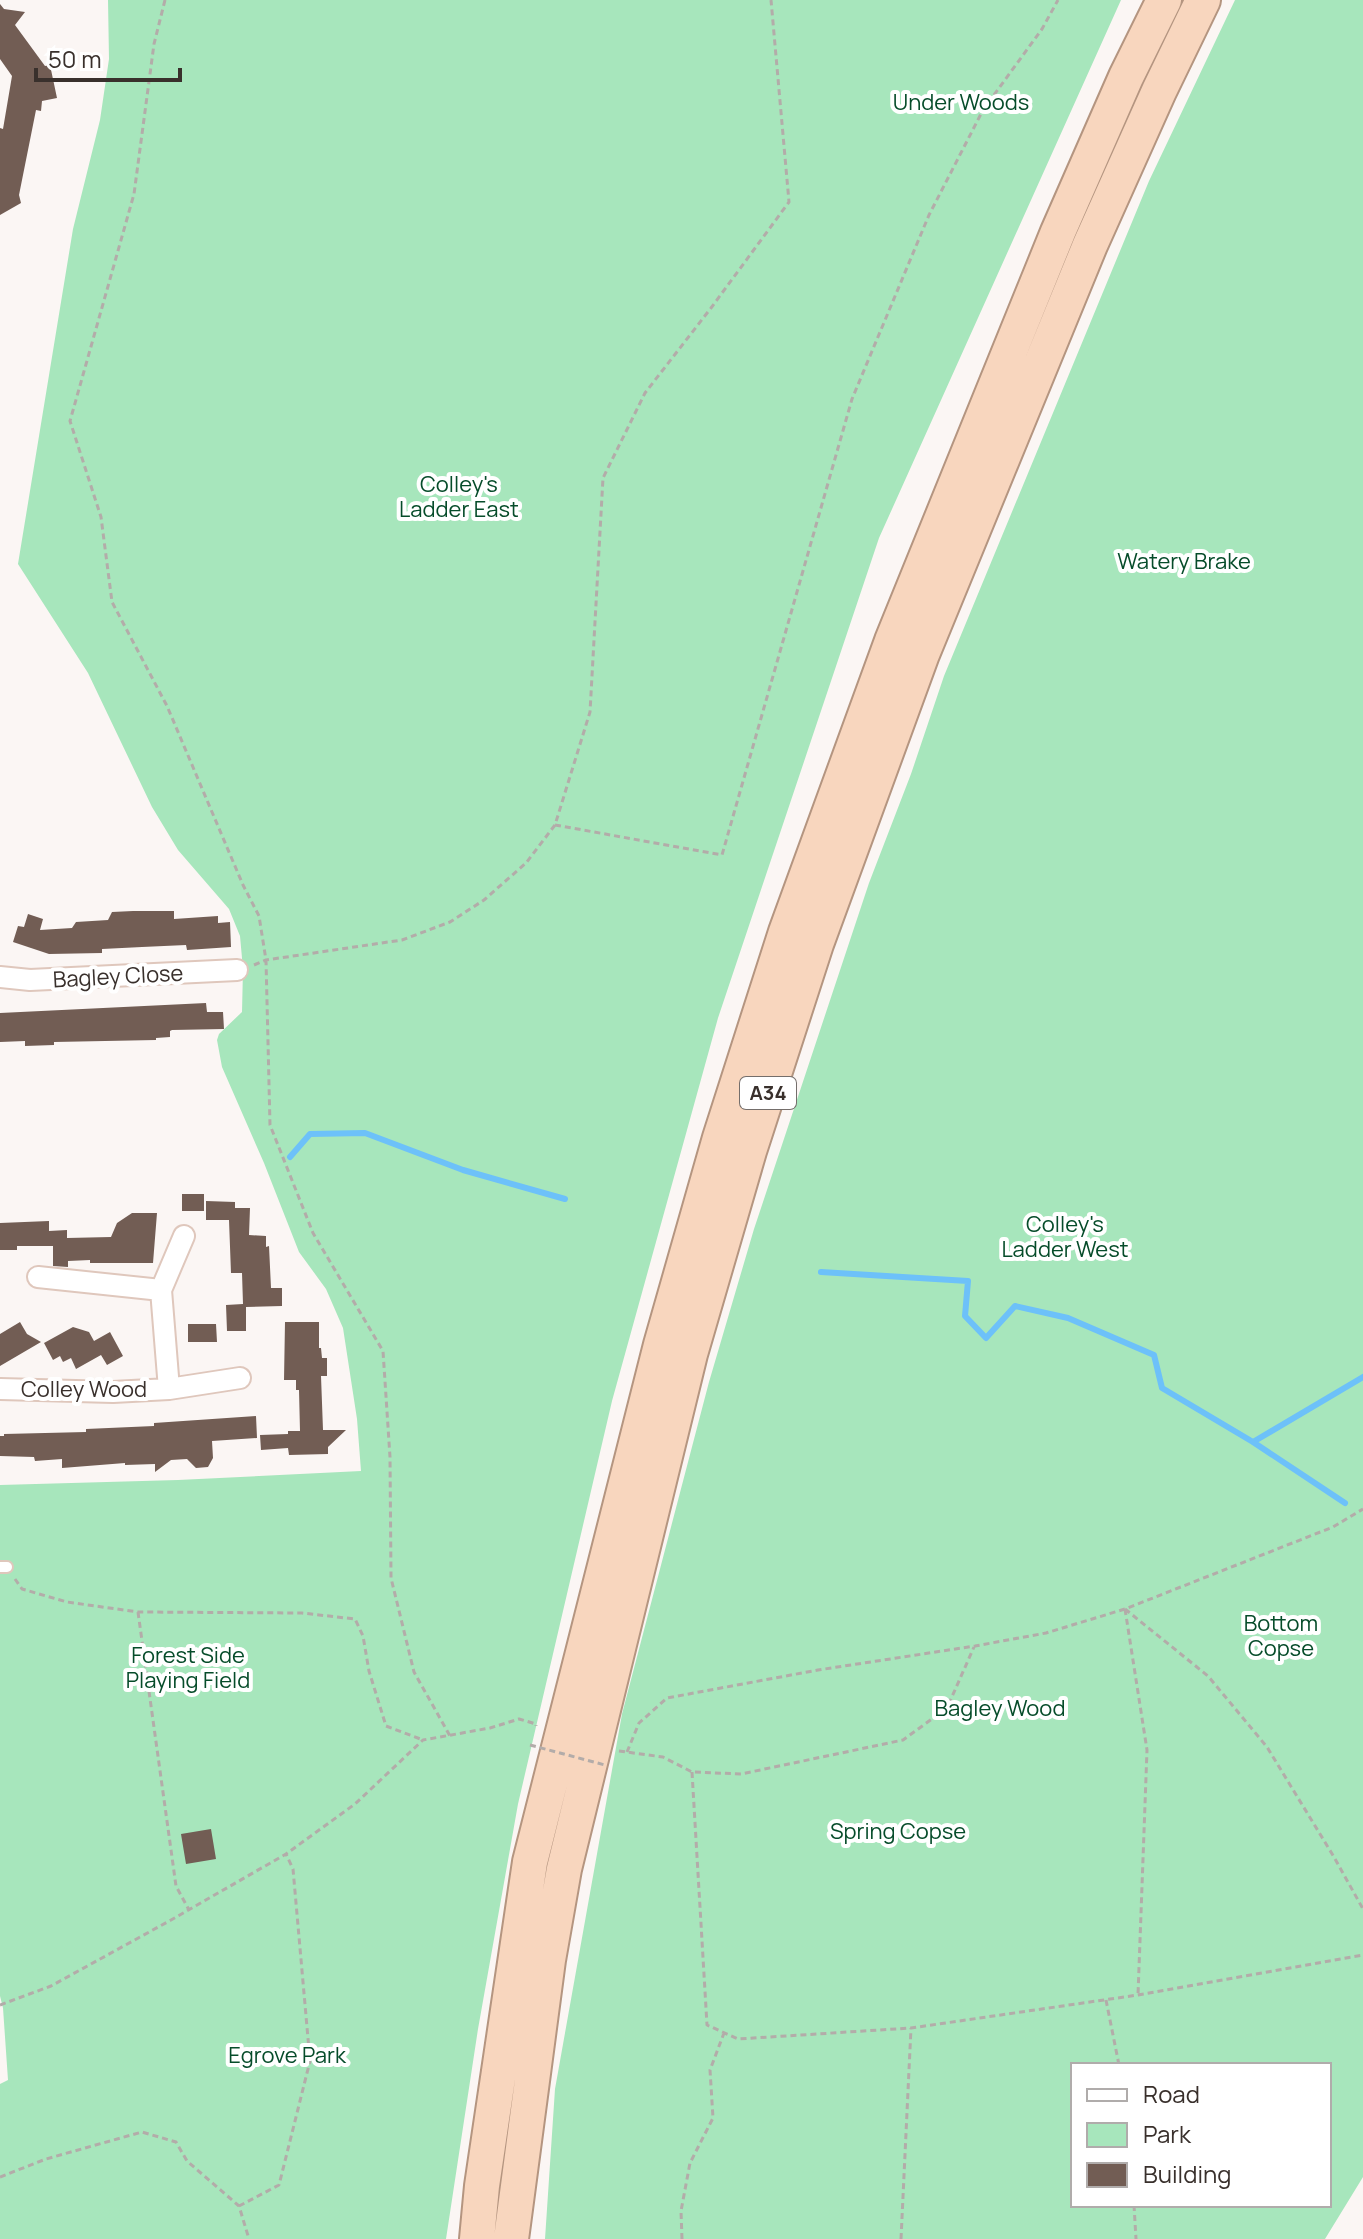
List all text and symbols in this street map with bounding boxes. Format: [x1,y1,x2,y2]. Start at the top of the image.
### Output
scale bar [36,32,180,82]
text: 50 m [48,42,102,75]
park label: Under Woods [893,87,1029,117]
park label: Colley's Ladder East [399,469,519,524]
park label: Watery Brake [1117,546,1251,576]
street label: Bagley Close [52,958,184,994]
road number: A34 [740,1077,796,1109]
park label: Colley's Ladder West [1001,1209,1129,1264]
street label: Colley Wood [21,1374,147,1404]
park label: Bottom Copse [1244,1608,1318,1663]
park label: Forest Side Playing Field [126,1640,250,1695]
park label: Bagley Wood [935,1693,1065,1723]
park label: Spring Copse [830,1816,966,1846]
park label: Egrove Park [228,2040,347,2070]
legend [1071,2063,1331,2207]
text: Road [1143,2077,1200,2110]
text: Park [1143,2117,1192,2150]
text: Building [1143,2157,1231,2190]

